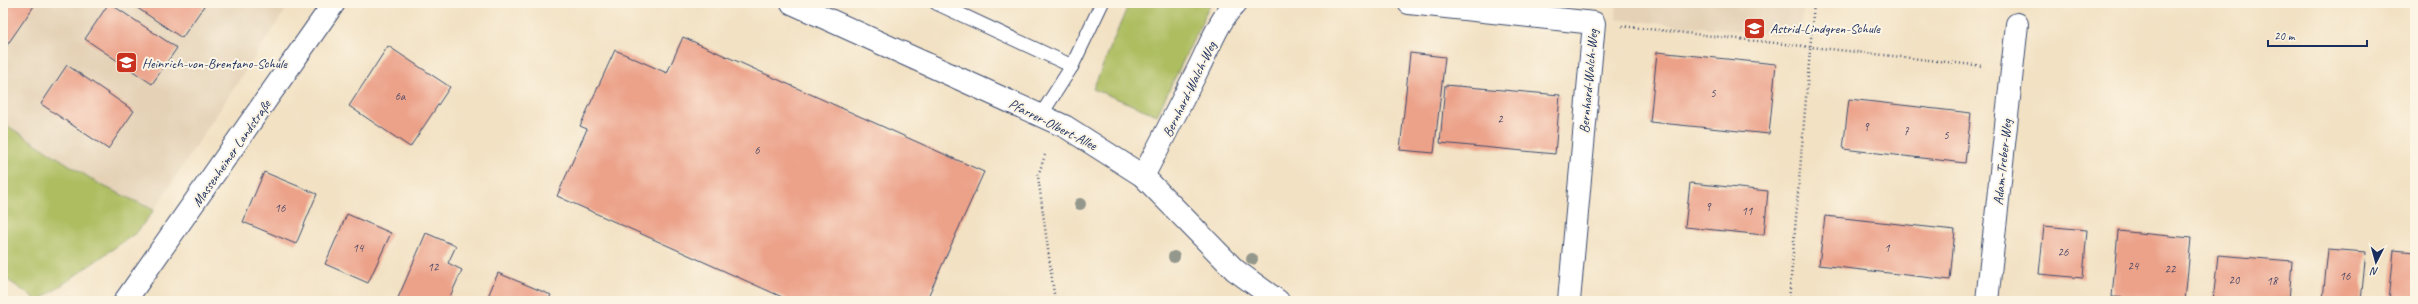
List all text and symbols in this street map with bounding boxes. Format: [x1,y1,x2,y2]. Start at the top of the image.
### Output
school or university icon: Astrid-Lindgren-Schule [1742,15,1768,41]
place label: Astrid-Lindgren-Schule [1770,20,1881,37]
scale bar [2268,22,2367,48]
street label: Bernhard-Walch-Weg [1575,27,1602,134]
text: 20 m [2274,28,2296,44]
street label: Bernhard-Walch-Weg [1159,38,1220,140]
school or university icon: Heinrich-von-Brentano-Schule [114,50,140,76]
place label: Heinrich-von-Brentano-Schule [142,55,288,72]
house number: 5 [1710,85,1716,101]
house number: 6a [395,88,406,104]
street label: Pfarrer-Olbert-Allee [1006,95,1101,155]
street label: Massenheimer Landstraße [188,96,275,210]
house number: 2 [1497,111,1504,127]
street label: Adam-Treber-Weg [1990,117,2016,206]
house number: 9 [1863,119,1870,135]
house number: 7 [1903,123,1909,139]
house number: 5 [1943,127,1949,143]
house number: 6 [754,142,760,158]
house number: 9 [1705,199,1712,215]
house number: 16 [275,200,286,216]
house number: 11 [1742,203,1753,219]
house number: 14 [353,240,365,256]
house number: 1 [1884,240,1890,256]
north arrow [2356,242,2396,282]
house number: 26 [2058,244,2069,260]
house number: 24 [2128,258,2140,274]
house number: 12 [428,259,440,275]
house number: 22 [2165,261,2177,277]
text: N [2369,264,2379,279]
house number: 16 [2340,268,2351,284]
house number: 20 [2229,272,2241,288]
house number: 18 [2267,273,2279,289]

